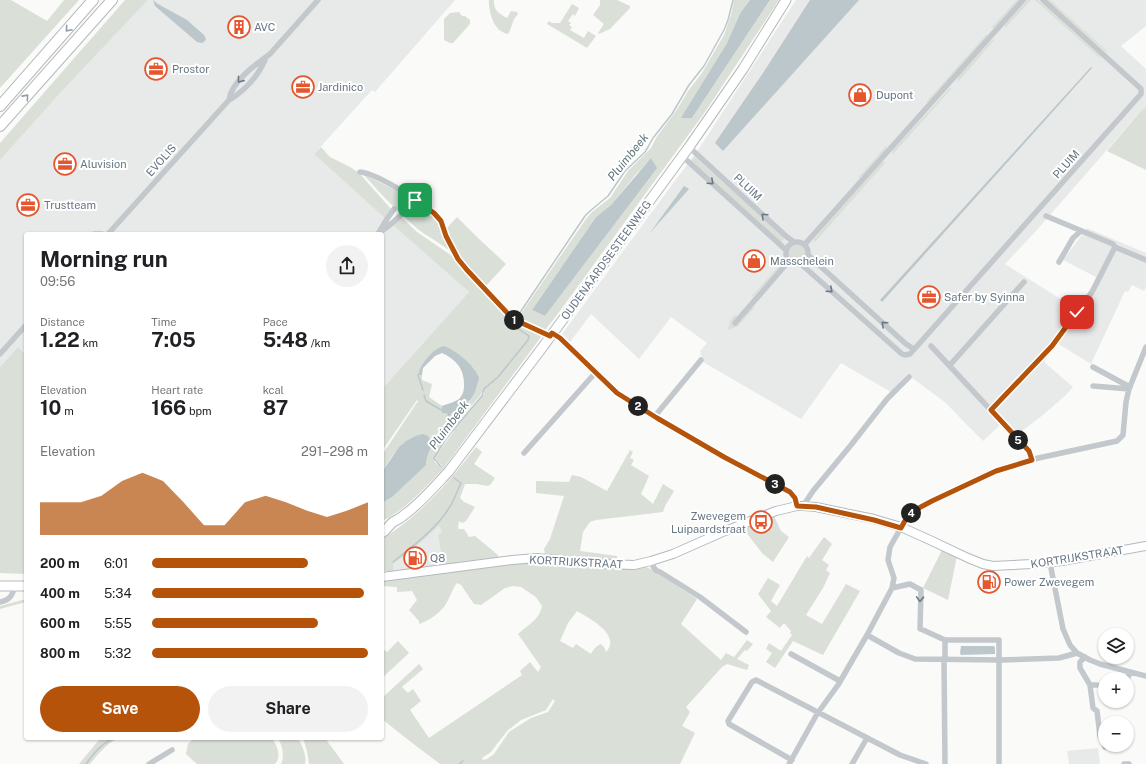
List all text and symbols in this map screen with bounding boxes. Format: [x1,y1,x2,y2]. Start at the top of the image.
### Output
building icon: AVC [226,14,252,40]
place label: AVC [254,21,275,33]
one-way arrow [65,24,72,32]
office icon: Prostor [143,56,169,82]
place label: Prostor [172,63,210,75]
office icon: Jardinico [290,74,316,100]
one-way arrow [238,75,245,82]
place label: Jardinico [318,81,363,93]
shop icon: Dupont [847,82,873,108]
place label: Dupont [876,89,913,101]
one-way arrow [21,94,29,102]
water label: Pluimbeek [605,130,652,184]
street label: EVOLIS [143,141,179,179]
street label: PLUIM [1050,147,1082,181]
office icon: Aluvision [52,151,78,177]
place label: Aluvision [80,158,126,170]
street label: PLUIM [732,171,764,203]
one-way arrow [706,178,714,185]
pin [398,183,432,217]
icon: arrive [404,189,426,211]
office icon: Trustteam [15,192,41,218]
street label: OUDENAARDSESTEENWEG [559,198,653,322]
place label: Trustteam [44,199,96,211]
one-way arrow [762,214,769,221]
button: share [326,245,368,287]
text: Morning run [40,246,168,272]
shop icon: Masschelein [741,248,767,274]
place label: Masschelein [770,255,834,267]
text: 09:56 [40,274,75,289]
office icon: Safer by Syinna [916,284,942,310]
one-way arrow [825,285,833,292]
place label: Safer by Syinna [944,291,1025,303]
pin [1060,295,1094,329]
icon: check [1066,301,1088,323]
pin: 1 [504,310,524,330]
text: 1 [512,314,516,326]
text: Distance [40,316,85,328]
text: Time [151,316,176,328]
text: Pace [263,316,288,328]
one-way arrow [881,321,889,328]
text: 1.22 [40,328,80,352]
text: 7:05 [151,328,196,352]
text: 5:48 [263,328,308,352]
text: km [80,337,98,349]
text: /km [308,337,330,349]
text: Elevation [40,384,87,396]
text: Heart rate [151,384,203,396]
text: kcal [263,384,284,396]
text: 10 [40,396,61,420]
text: 166 [151,396,186,420]
text: 87 [263,396,288,420]
pin: 2 [628,396,648,416]
water label: Pluimbeek [426,398,472,452]
text: 2 [635,400,642,412]
text: m [61,405,74,417]
text: bpm [186,405,212,417]
pin: 5 [1008,430,1028,450]
text: 5 [1014,434,1022,446]
text: Elevation [40,444,95,459]
text: 291–298 m [301,444,368,459]
pin: 3 [765,474,785,494]
text: 3 [771,478,779,490]
pin: 4 [901,503,921,523]
text: 4 [907,507,915,519]
bus stop icon: Zwevegem Luipaardstraat [748,509,774,535]
place label: Zwevegem Luipaardstraat [671,510,746,535]
street label: KORTRIJKSTRAAT [1030,544,1125,570]
fuel station icon: Q8 [402,545,428,571]
place label: Q8 [430,552,445,564]
street label: KORTRIJKSTRAAT [529,554,624,570]
text: 200 m [40,556,80,571]
text: 6:01 [104,556,128,571]
fuel station icon: Power Zwevegem [976,569,1002,595]
place label: Power Zwevegem [1004,576,1094,588]
text: 400 m [40,586,80,601]
text: 5:34 [104,586,132,601]
one-way arrow [916,596,925,602]
text: 600 m [40,616,80,631]
text: 5:55 [104,616,132,631]
map controls [1098,628,1134,752]
button: layers [1098,628,1134,664]
text: 800 m [40,646,80,661]
text: 5:32 [104,646,131,661]
button: + [1098,672,1134,708]
button: Save [40,686,200,732]
button: Share [208,686,368,732]
button: − [1098,716,1134,752]

